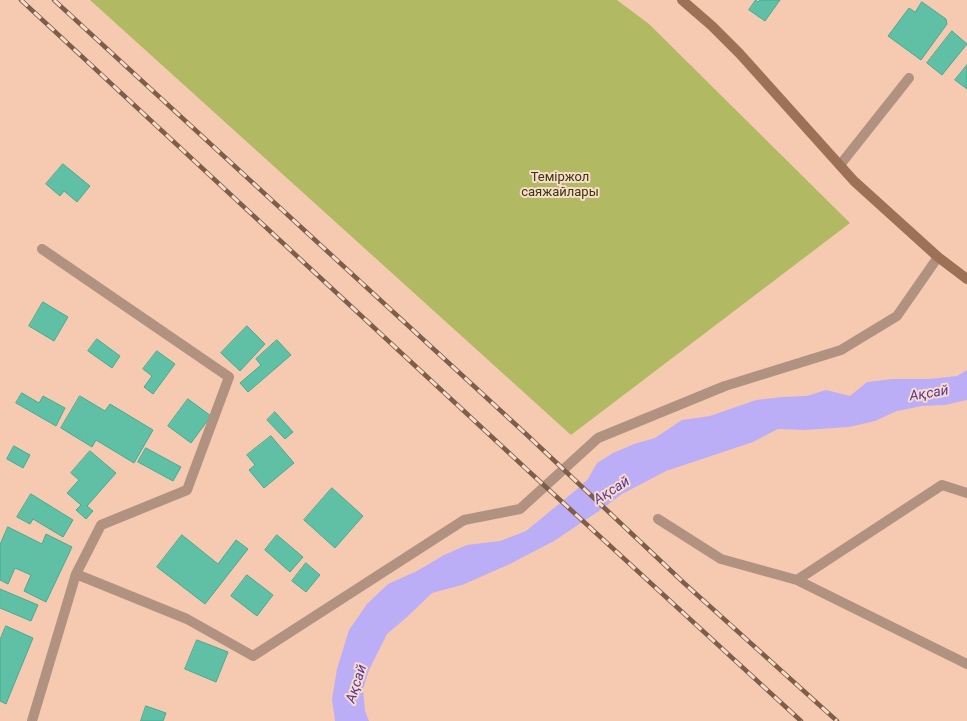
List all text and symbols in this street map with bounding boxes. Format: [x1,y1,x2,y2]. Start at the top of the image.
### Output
park label: Теміржол саяжайлары [521,170,599,201]
water label: Ақсай [908,383,950,405]
water label: Ақсай [591,473,633,509]
water label: Ақсай [343,663,371,705]

